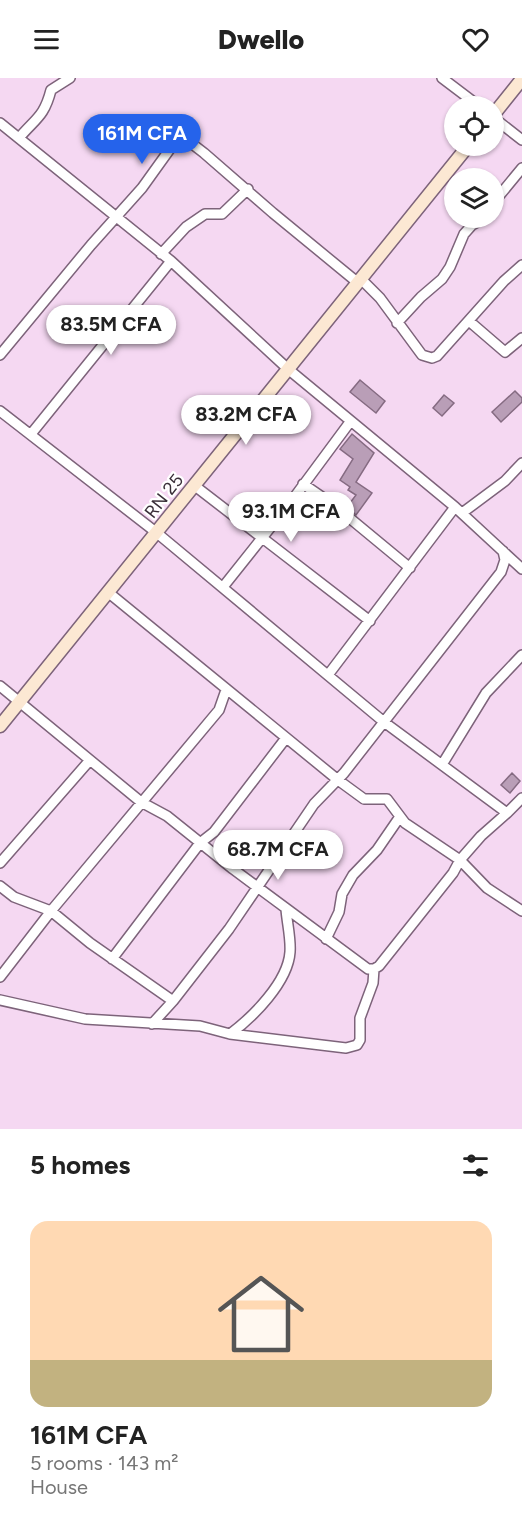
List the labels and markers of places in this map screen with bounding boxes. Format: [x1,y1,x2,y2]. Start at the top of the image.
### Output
pin: 161M CFA [80,114,204,165]
pin: 83.5M CFA [42,305,180,356]
pin: 83.2M CFA [177,395,315,446]
pin: 93.1M CFA [222,492,360,543]
pin: 68.7M CFA [209,830,347,881]

